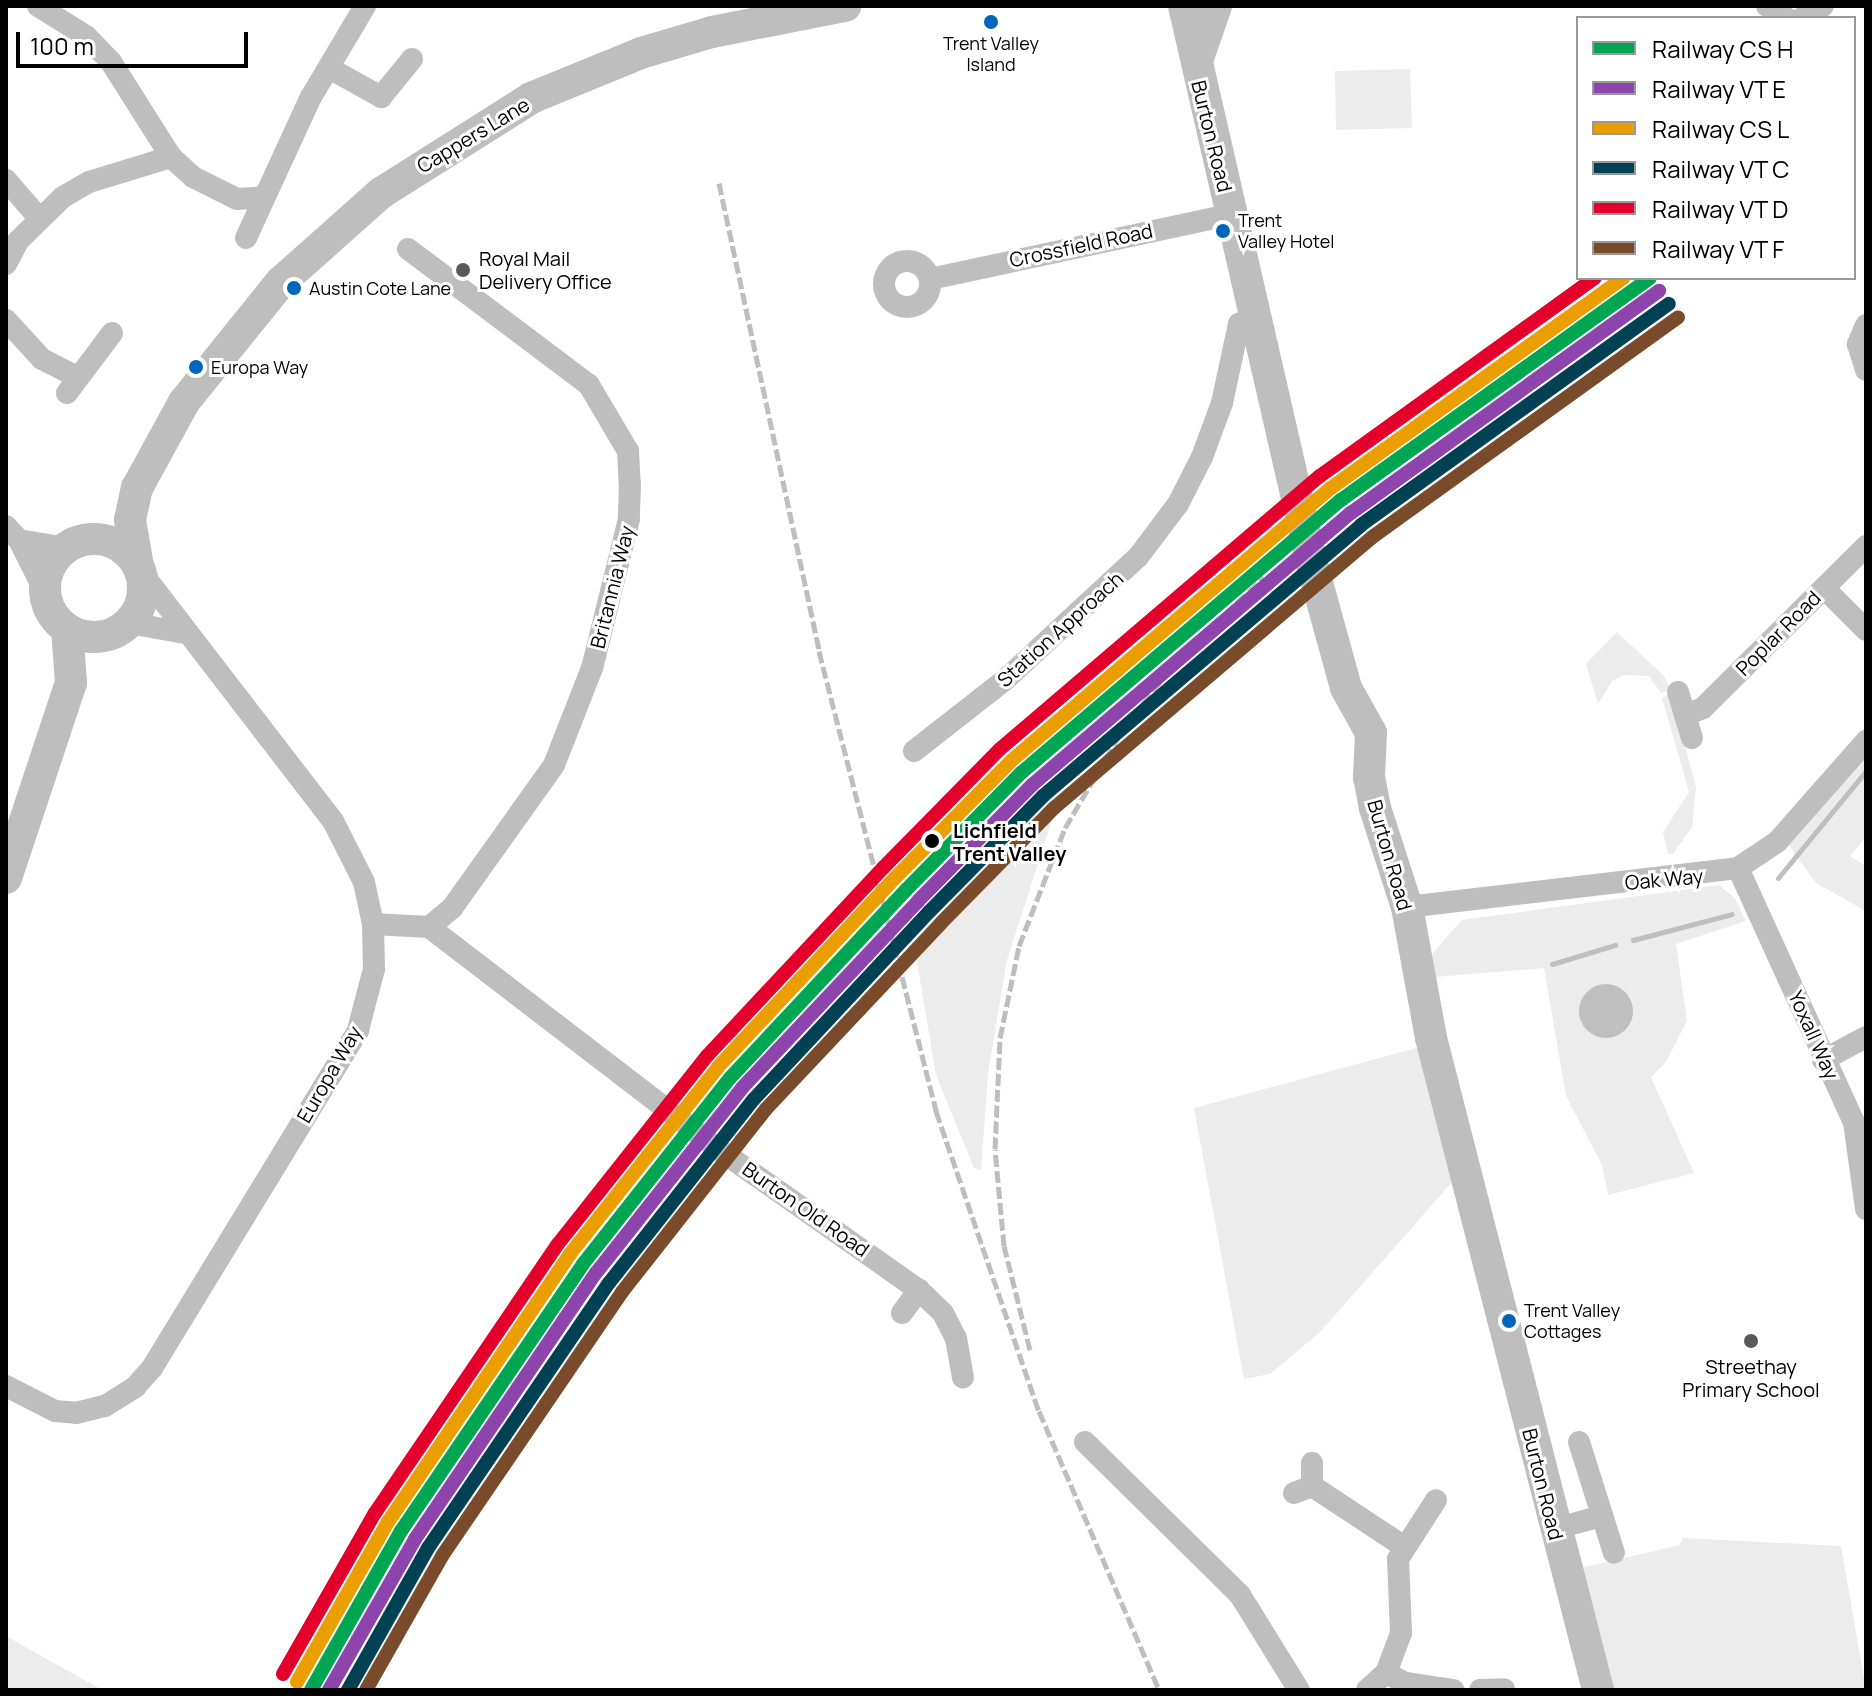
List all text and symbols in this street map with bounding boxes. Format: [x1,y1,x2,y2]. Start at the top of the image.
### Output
marker: Trent Valley Island [983,14,999,30]
scale bar [20,16,252,66]
legend [1576,16,1856,280]
text: 100 m [30,29,94,62]
text: Railway CS H [1652,32,1793,65]
place label: Trent Valley Island [943,33,1039,76]
text: Railway VT E [1652,72,1786,105]
street label: Burton Road [1187,78,1237,194]
street label: Cappers Lane [412,92,534,178]
text: Railway CS L [1652,112,1789,145]
text: Railway VT C [1652,152,1790,185]
text: Railway VT D [1652,192,1788,225]
place label: Trent Valley Hotel [1238,210,1334,252]
street label: Crossfield Road [1007,218,1155,272]
marker: Trent Valley Hotel [1215,223,1231,239]
text: Railway VT F [1652,232,1784,265]
place label: Royal Mail Delivery Office [479,246,612,293]
marker: Royal Mail Delivery Office [454,261,472,279]
place label: Austin Cote Lane [309,277,451,299]
marker: Austin Cote Lane [286,280,302,296]
place label: Europa Way [211,356,308,378]
marker: Europa Way [188,359,204,375]
street label: Britannia Way [585,523,639,651]
street label: Station Approach [992,566,1128,692]
street label: Poplar Road [1731,586,1825,680]
street label: Burton Road [1363,797,1417,913]
place label: Lichfield Trent Valley [953,818,1066,865]
marker: Lichfield Trent Valley [918,827,946,855]
street label: Oak Way [1624,864,1704,894]
street label: Yoxall Way [1784,987,1844,1083]
street label: Europa Way [292,1021,366,1127]
street label: Burton Old Road [738,1156,874,1262]
place label: Trent Valley Cottages [1524,1300,1620,1342]
marker: Trent Valley Cottages [1501,1313,1517,1329]
marker: Streethay Primary School [1742,1332,1760,1350]
place label: Streethay Primary School [1682,1354,1820,1401]
street label: Burton Road [1518,1426,1568,1542]

